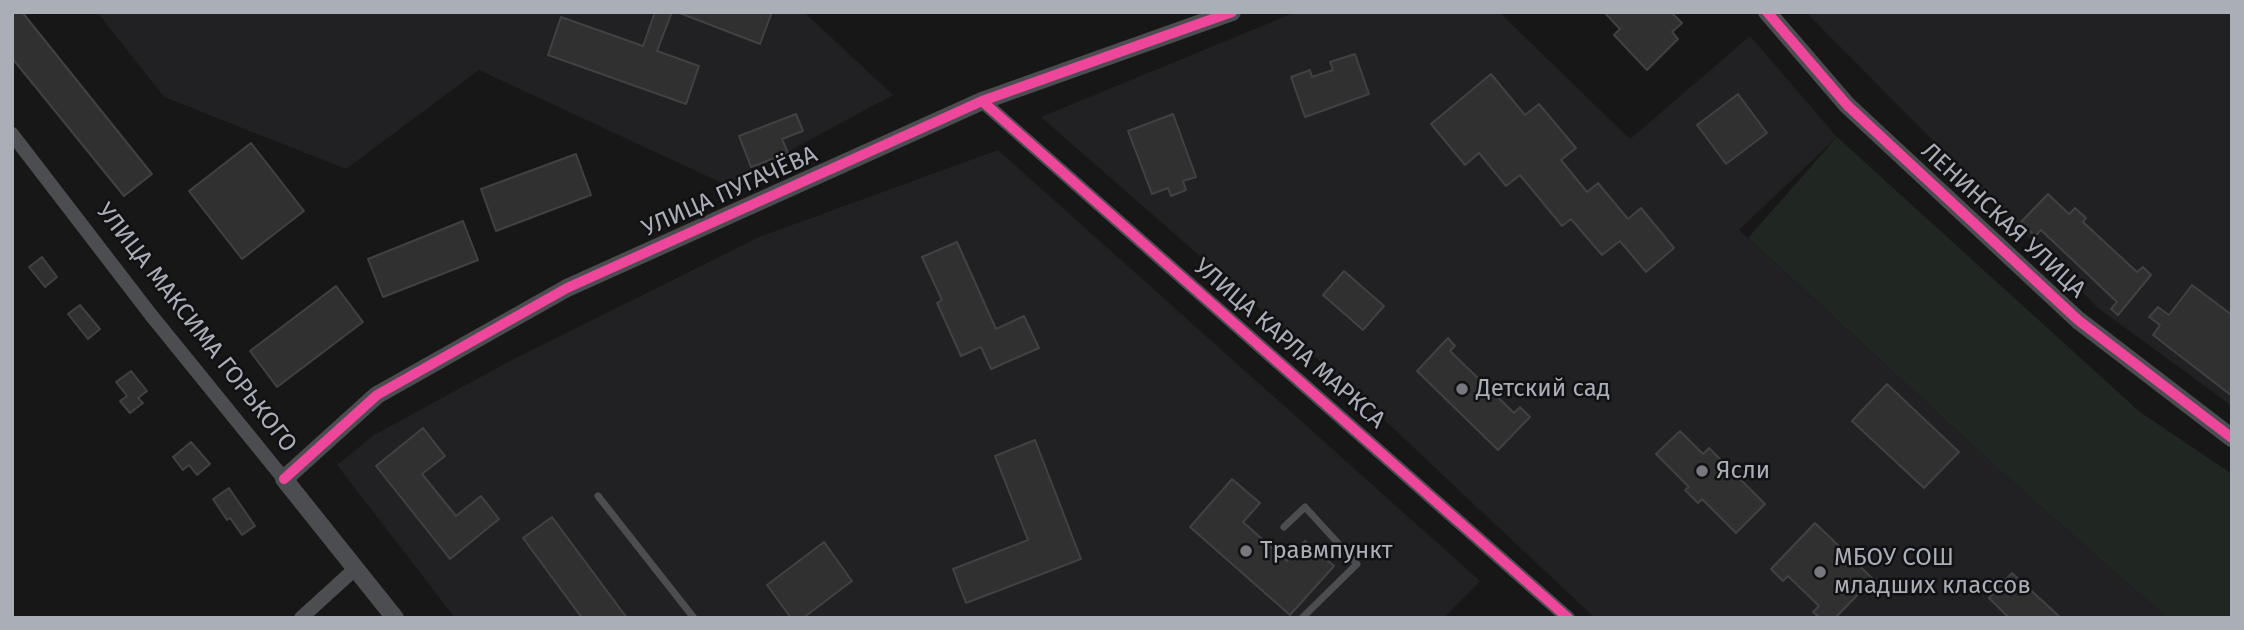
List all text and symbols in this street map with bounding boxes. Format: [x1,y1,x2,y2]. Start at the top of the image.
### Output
street label: ЛЕНИНСКАЯ УЛИЦА [1915,137,2091,305]
street label: УЛИЦА ПУГАЧЁВА [638,140,822,244]
street label: УЛИЦА МАКСИМА ГОРЬКОГО [90,198,302,458]
street label: УЛИЦА КАРЛА МАРКСА [1187,253,1391,435]
place label: Детский сад [1476,375,1610,403]
marker: Детский сад [1454,381,1470,397]
place label: Ясли [1716,457,1770,485]
marker: Ясли [1694,463,1710,479]
place label: Травмпункт [1260,537,1393,565]
marker: Травмпункт [1238,543,1254,559]
place label: МБОУ СОШ младших классов [1834,544,2031,600]
marker: МБОУ СОШ младших классов [1812,564,1828,580]

